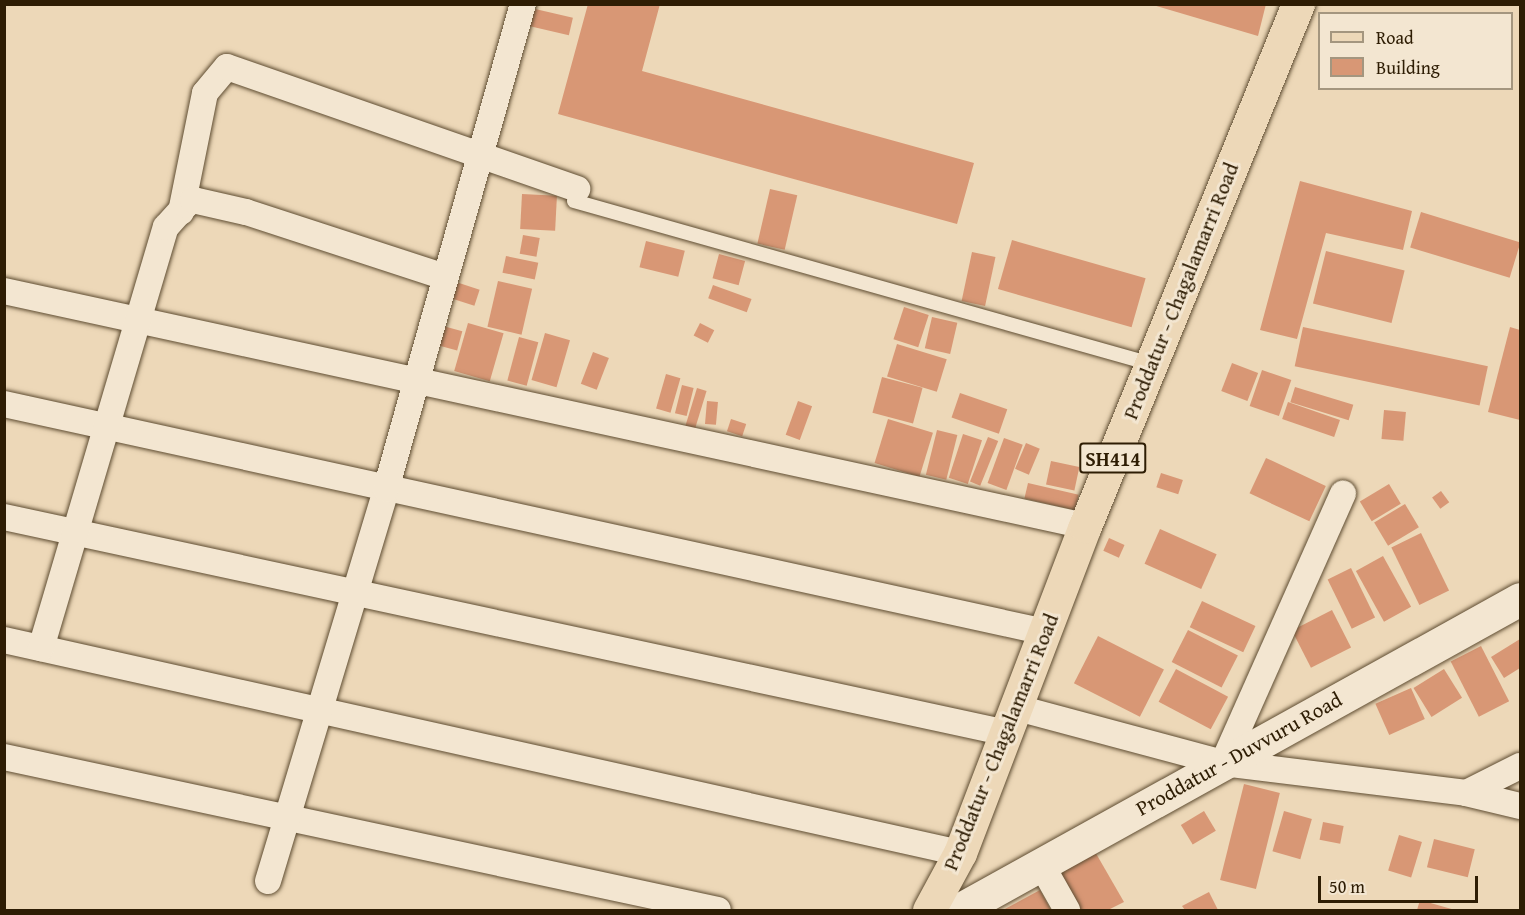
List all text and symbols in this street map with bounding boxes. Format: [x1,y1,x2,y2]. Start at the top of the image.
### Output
legend [1318,12,1513,90]
text: Road [1376,24,1414,51]
text: Building [1376,54,1440,81]
street label: Proddatur - Chagalamarri Road [1118,159,1244,423]
road number: SH414 [1078,441,1148,475]
street label: Proddatur - Chagalamarri Road [938,610,1064,874]
street label: Proddatur - Duvvuru Road [1132,687,1346,821]
scale bar [1321,864,1482,902]
text: 50 m [1329,873,1365,900]

